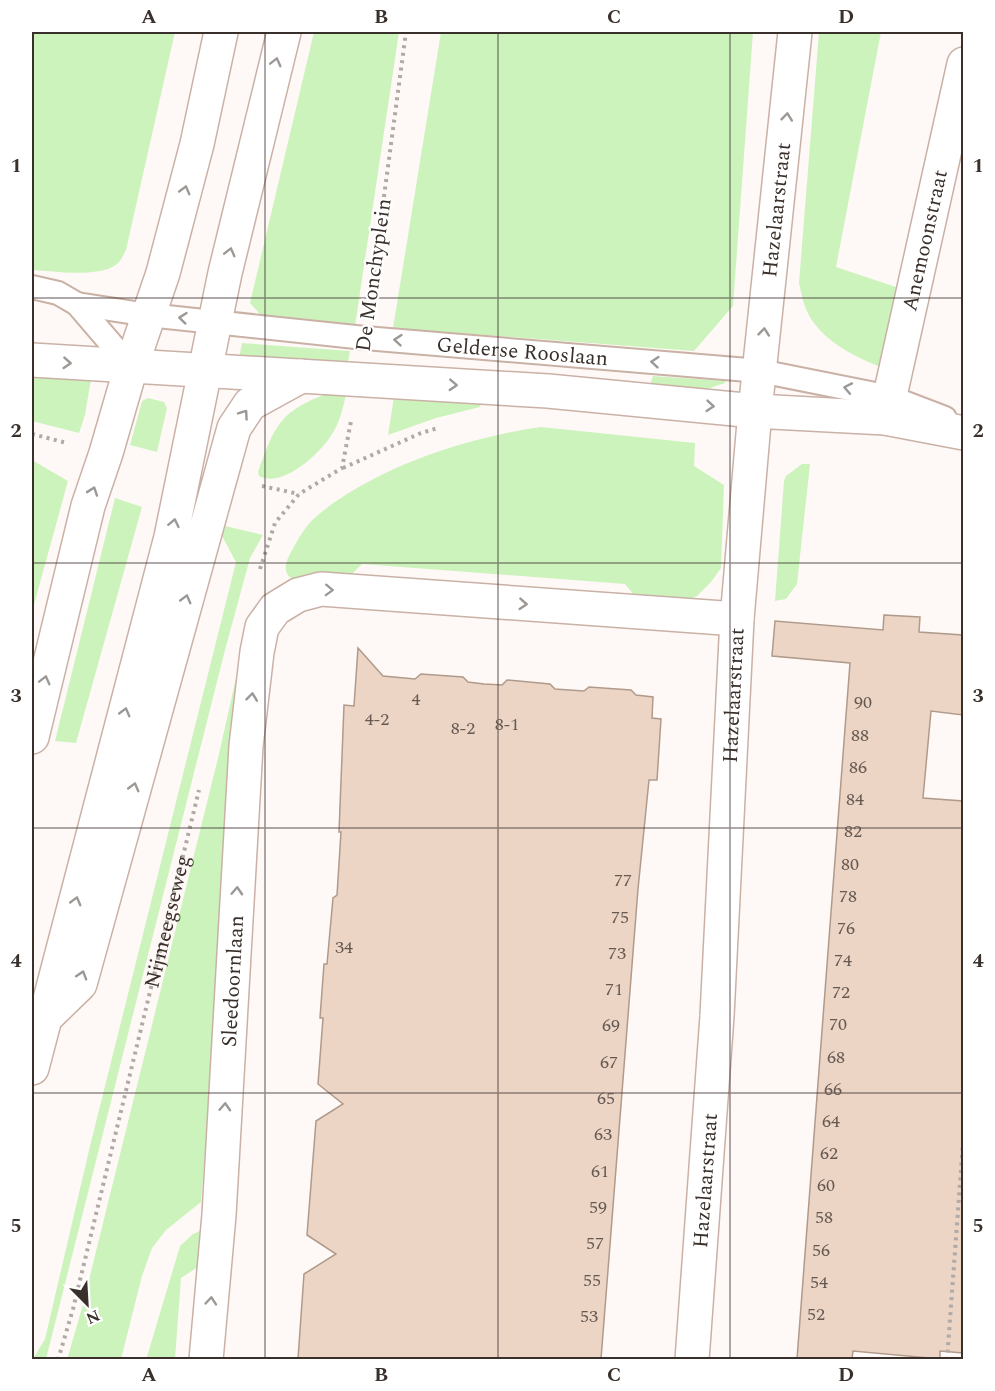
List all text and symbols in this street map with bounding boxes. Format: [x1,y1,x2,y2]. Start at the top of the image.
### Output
text: A [141,2,157,32]
text: B [374,2,388,32]
text: C [607,2,621,32]
text: D [838,2,854,32]
one-way arrow [269,58,282,68]
one-way arrow [780,112,792,121]
street label: Hazelaarstraat [754,141,800,279]
text: 1 [10,151,22,181]
text: 1 [972,151,984,181]
street label: Anemoonstraat [894,167,957,315]
one-way arrow [178,186,190,196]
street label: De Monchyplein [347,196,401,354]
one-way arrow [223,247,236,257]
one-way arrow [179,313,188,325]
one-way arrow [757,327,770,336]
street label: Gelderse Rooslaan [435,329,609,375]
one-way arrow [394,334,403,347]
one-way arrow [62,356,71,369]
one-way arrow [651,356,660,369]
one-way arrow [449,379,458,392]
one-way arrow [843,382,853,395]
one-way arrow [706,399,715,412]
one-way arrow [237,409,248,420]
text: 2 [10,416,22,446]
text: 2 [972,416,984,446]
one-way arrow [86,486,98,497]
one-way arrow [167,519,180,529]
one-way arrow [324,584,333,597]
one-way arrow [179,594,191,605]
one-way arrow [519,597,528,610]
street label: Hazelaarstraat [715,627,754,764]
one-way arrow [38,675,51,685]
text: 3 [10,681,22,711]
text: 3 [972,681,984,711]
house number: 4 [412,686,421,713]
house number: 90 [854,689,872,716]
one-way arrow [245,692,257,701]
house number: 4-2 [365,706,389,733]
one-way arrow [118,707,130,718]
house number: 8-1 [495,711,519,738]
house number: 8-2 [451,715,475,742]
house number: 88 [851,722,869,749]
house number: 86 [849,754,867,781]
one-way arrow [127,782,139,793]
house number: 84 [846,786,864,813]
house number: 82 [844,818,862,845]
house number: 80 [841,851,859,878]
street label: Nijmeegseweg [136,852,200,992]
house number: 77 [614,867,632,894]
house number: 78 [839,883,857,910]
one-way arrow [231,887,244,896]
one-way arrow [68,896,81,906]
house number: 75 [611,904,629,931]
street label: Sleedoornlaan [214,914,253,1048]
house number: 76 [837,915,855,942]
house number: 34 [335,934,353,961]
house number: 73 [608,940,626,967]
text: 4 [10,946,22,976]
text: 4 [972,946,984,976]
house number: 74 [834,947,852,974]
one-way arrow [75,970,87,981]
house number: 71 [605,976,623,1003]
house number: 72 [832,979,850,1006]
house number: 70 [829,1011,847,1038]
house number: 69 [602,1012,620,1039]
house number: 68 [827,1044,845,1071]
house number: 67 [600,1049,618,1076]
house number: 66 [824,1076,842,1103]
house number: 65 [597,1085,615,1112]
one-way arrow [218,1102,231,1111]
house number: 64 [822,1108,840,1135]
street label: Hazelaarstraat [685,1112,727,1249]
house number: 63 [594,1121,612,1148]
house number: 62 [820,1140,838,1167]
house number: 61 [591,1158,609,1185]
house number: 60 [817,1172,835,1199]
house number: 59 [589,1194,607,1221]
house number: 58 [815,1204,833,1231]
text: 5 [10,1211,22,1241]
text: 5 [972,1211,984,1241]
house number: 57 [586,1230,604,1257]
house number: 56 [812,1237,830,1264]
house number: 55 [583,1267,601,1294]
house number: 54 [810,1269,828,1296]
north arrow [57,1274,117,1334]
one-way arrow [204,1297,217,1306]
house number: 52 [807,1301,825,1328]
text: N [82,1303,104,1330]
house number: 53 [580,1303,598,1330]
text: A [141,1360,157,1390]
text: B [374,1360,388,1390]
text: C [607,1360,621,1390]
text: D [838,1360,854,1390]

